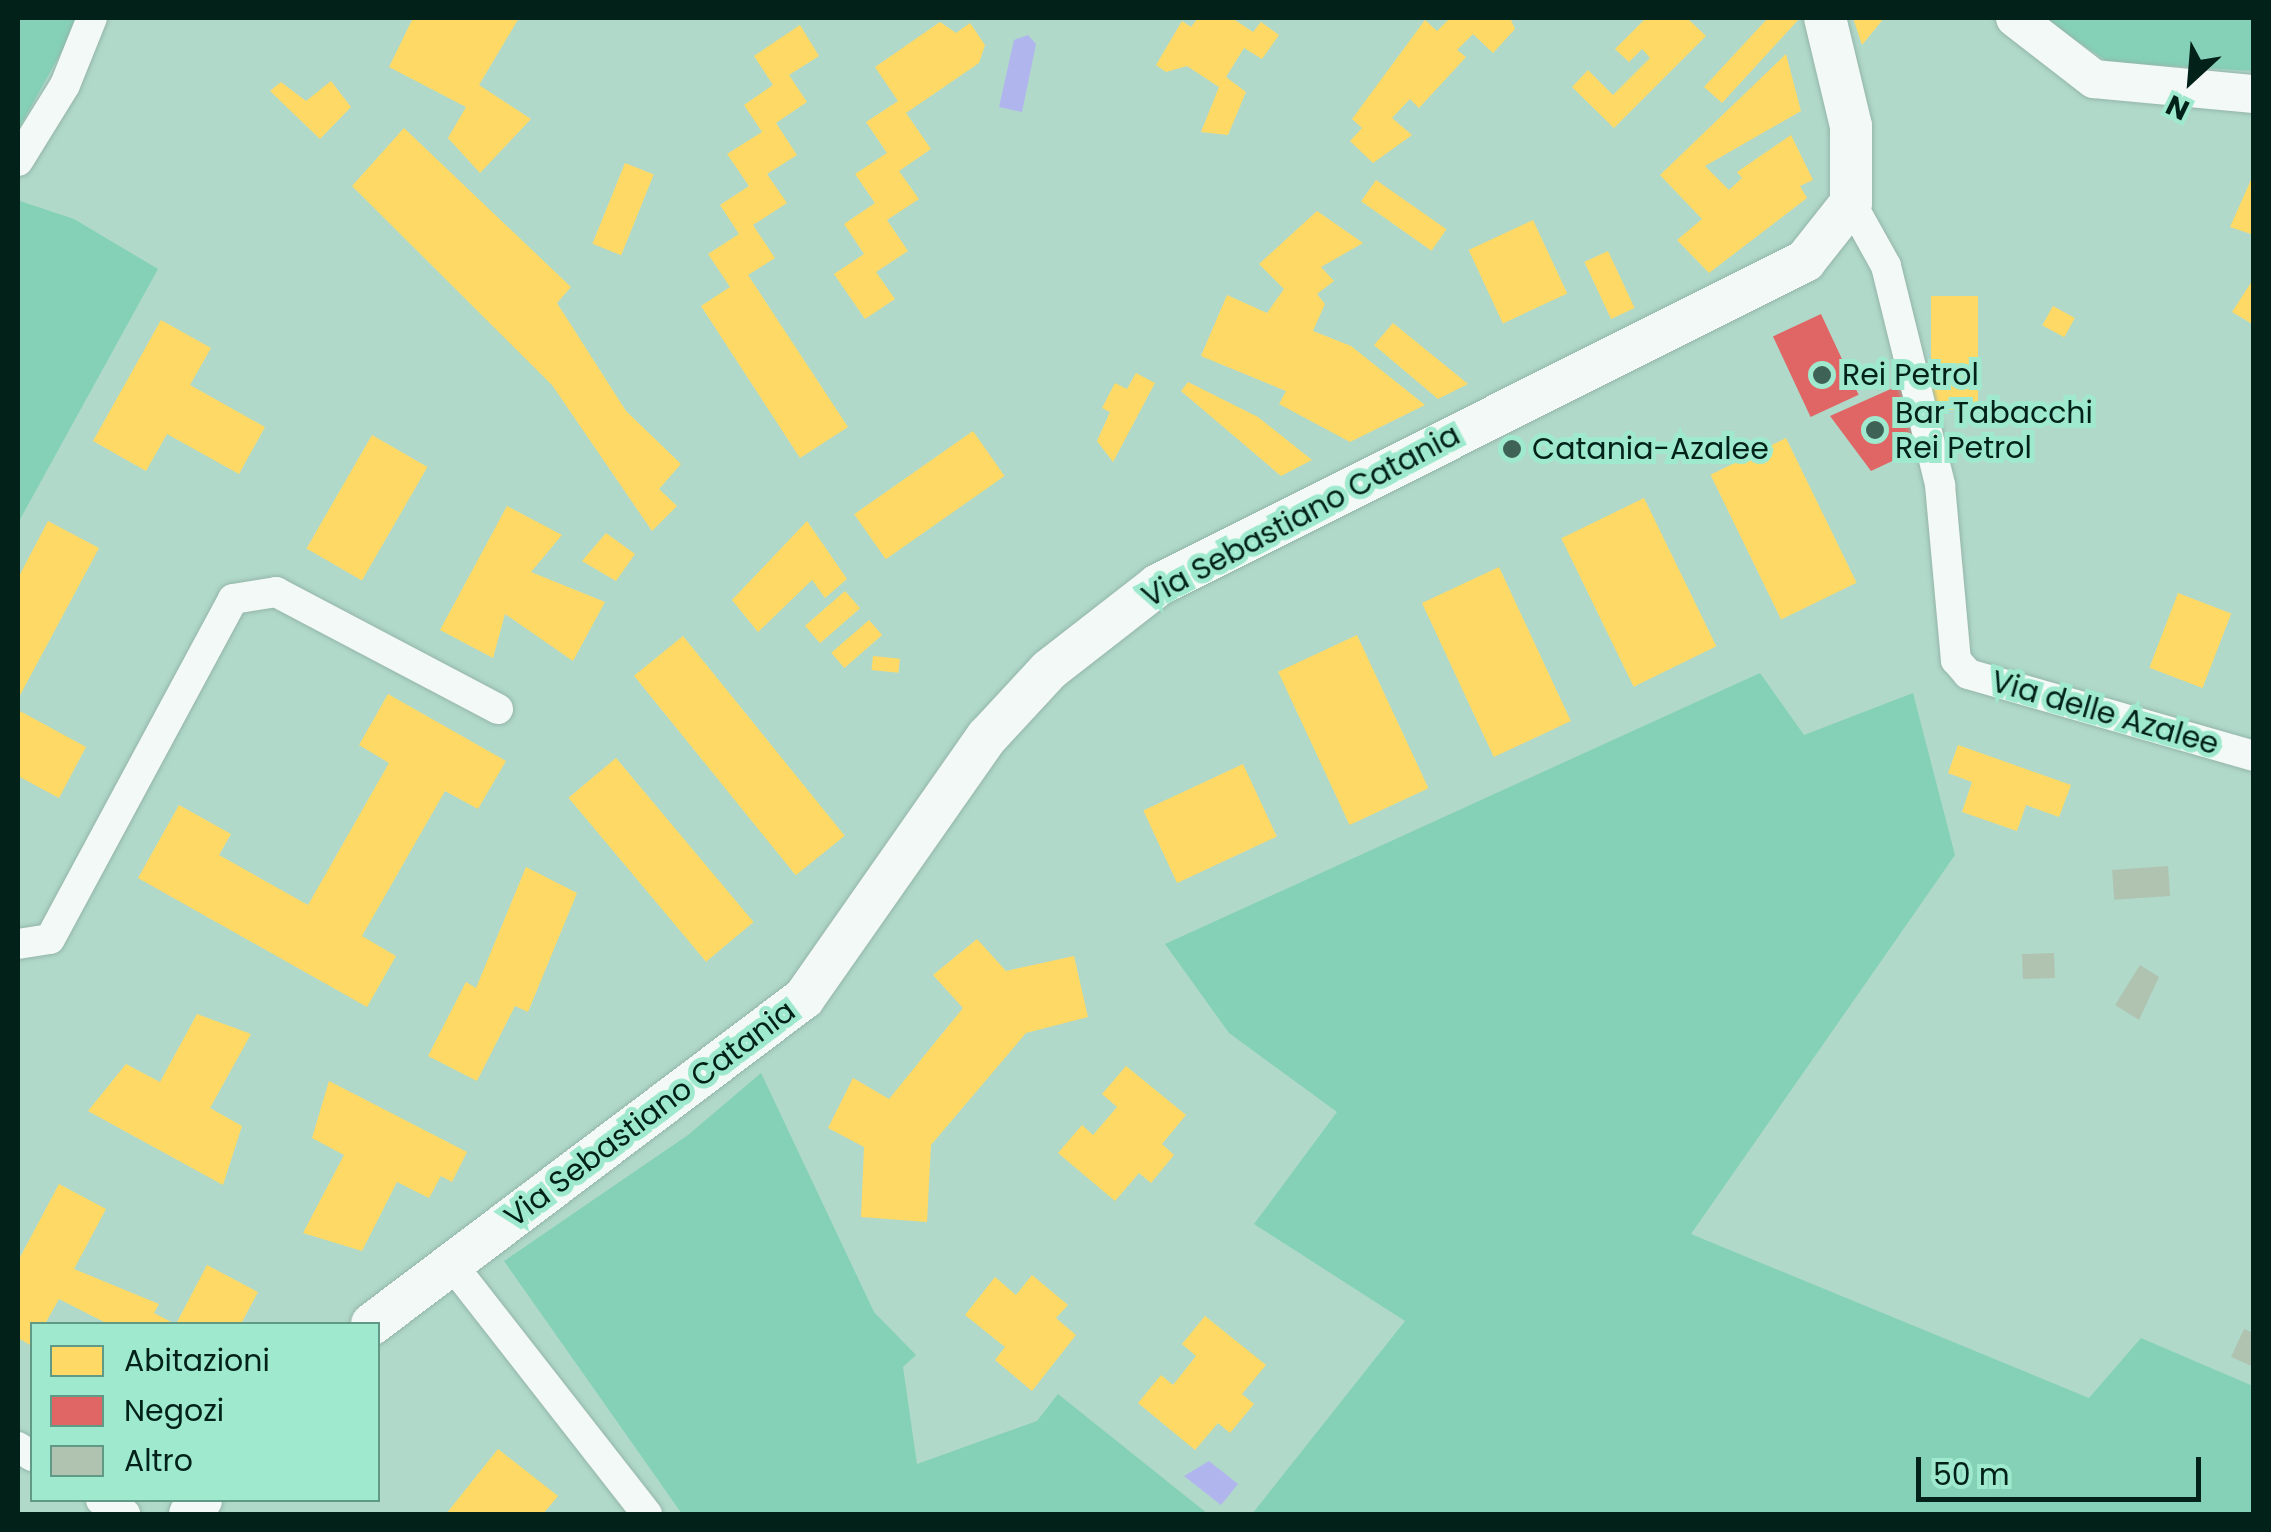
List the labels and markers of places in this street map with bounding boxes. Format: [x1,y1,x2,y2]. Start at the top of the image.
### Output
place label: Rei Petrol [1842,357,1979,393]
marker: Rei Petrol [1811,364,1833,386]
place label: Bar Tabacchi Rei Petrol [1895,395,2093,466]
marker: Bar Tabacchi Rei Petrol [1864,419,1886,441]
place label: Catania-Azalee [1532,431,1769,467]
marker: Catania-Azalee [1501,438,1523,460]

